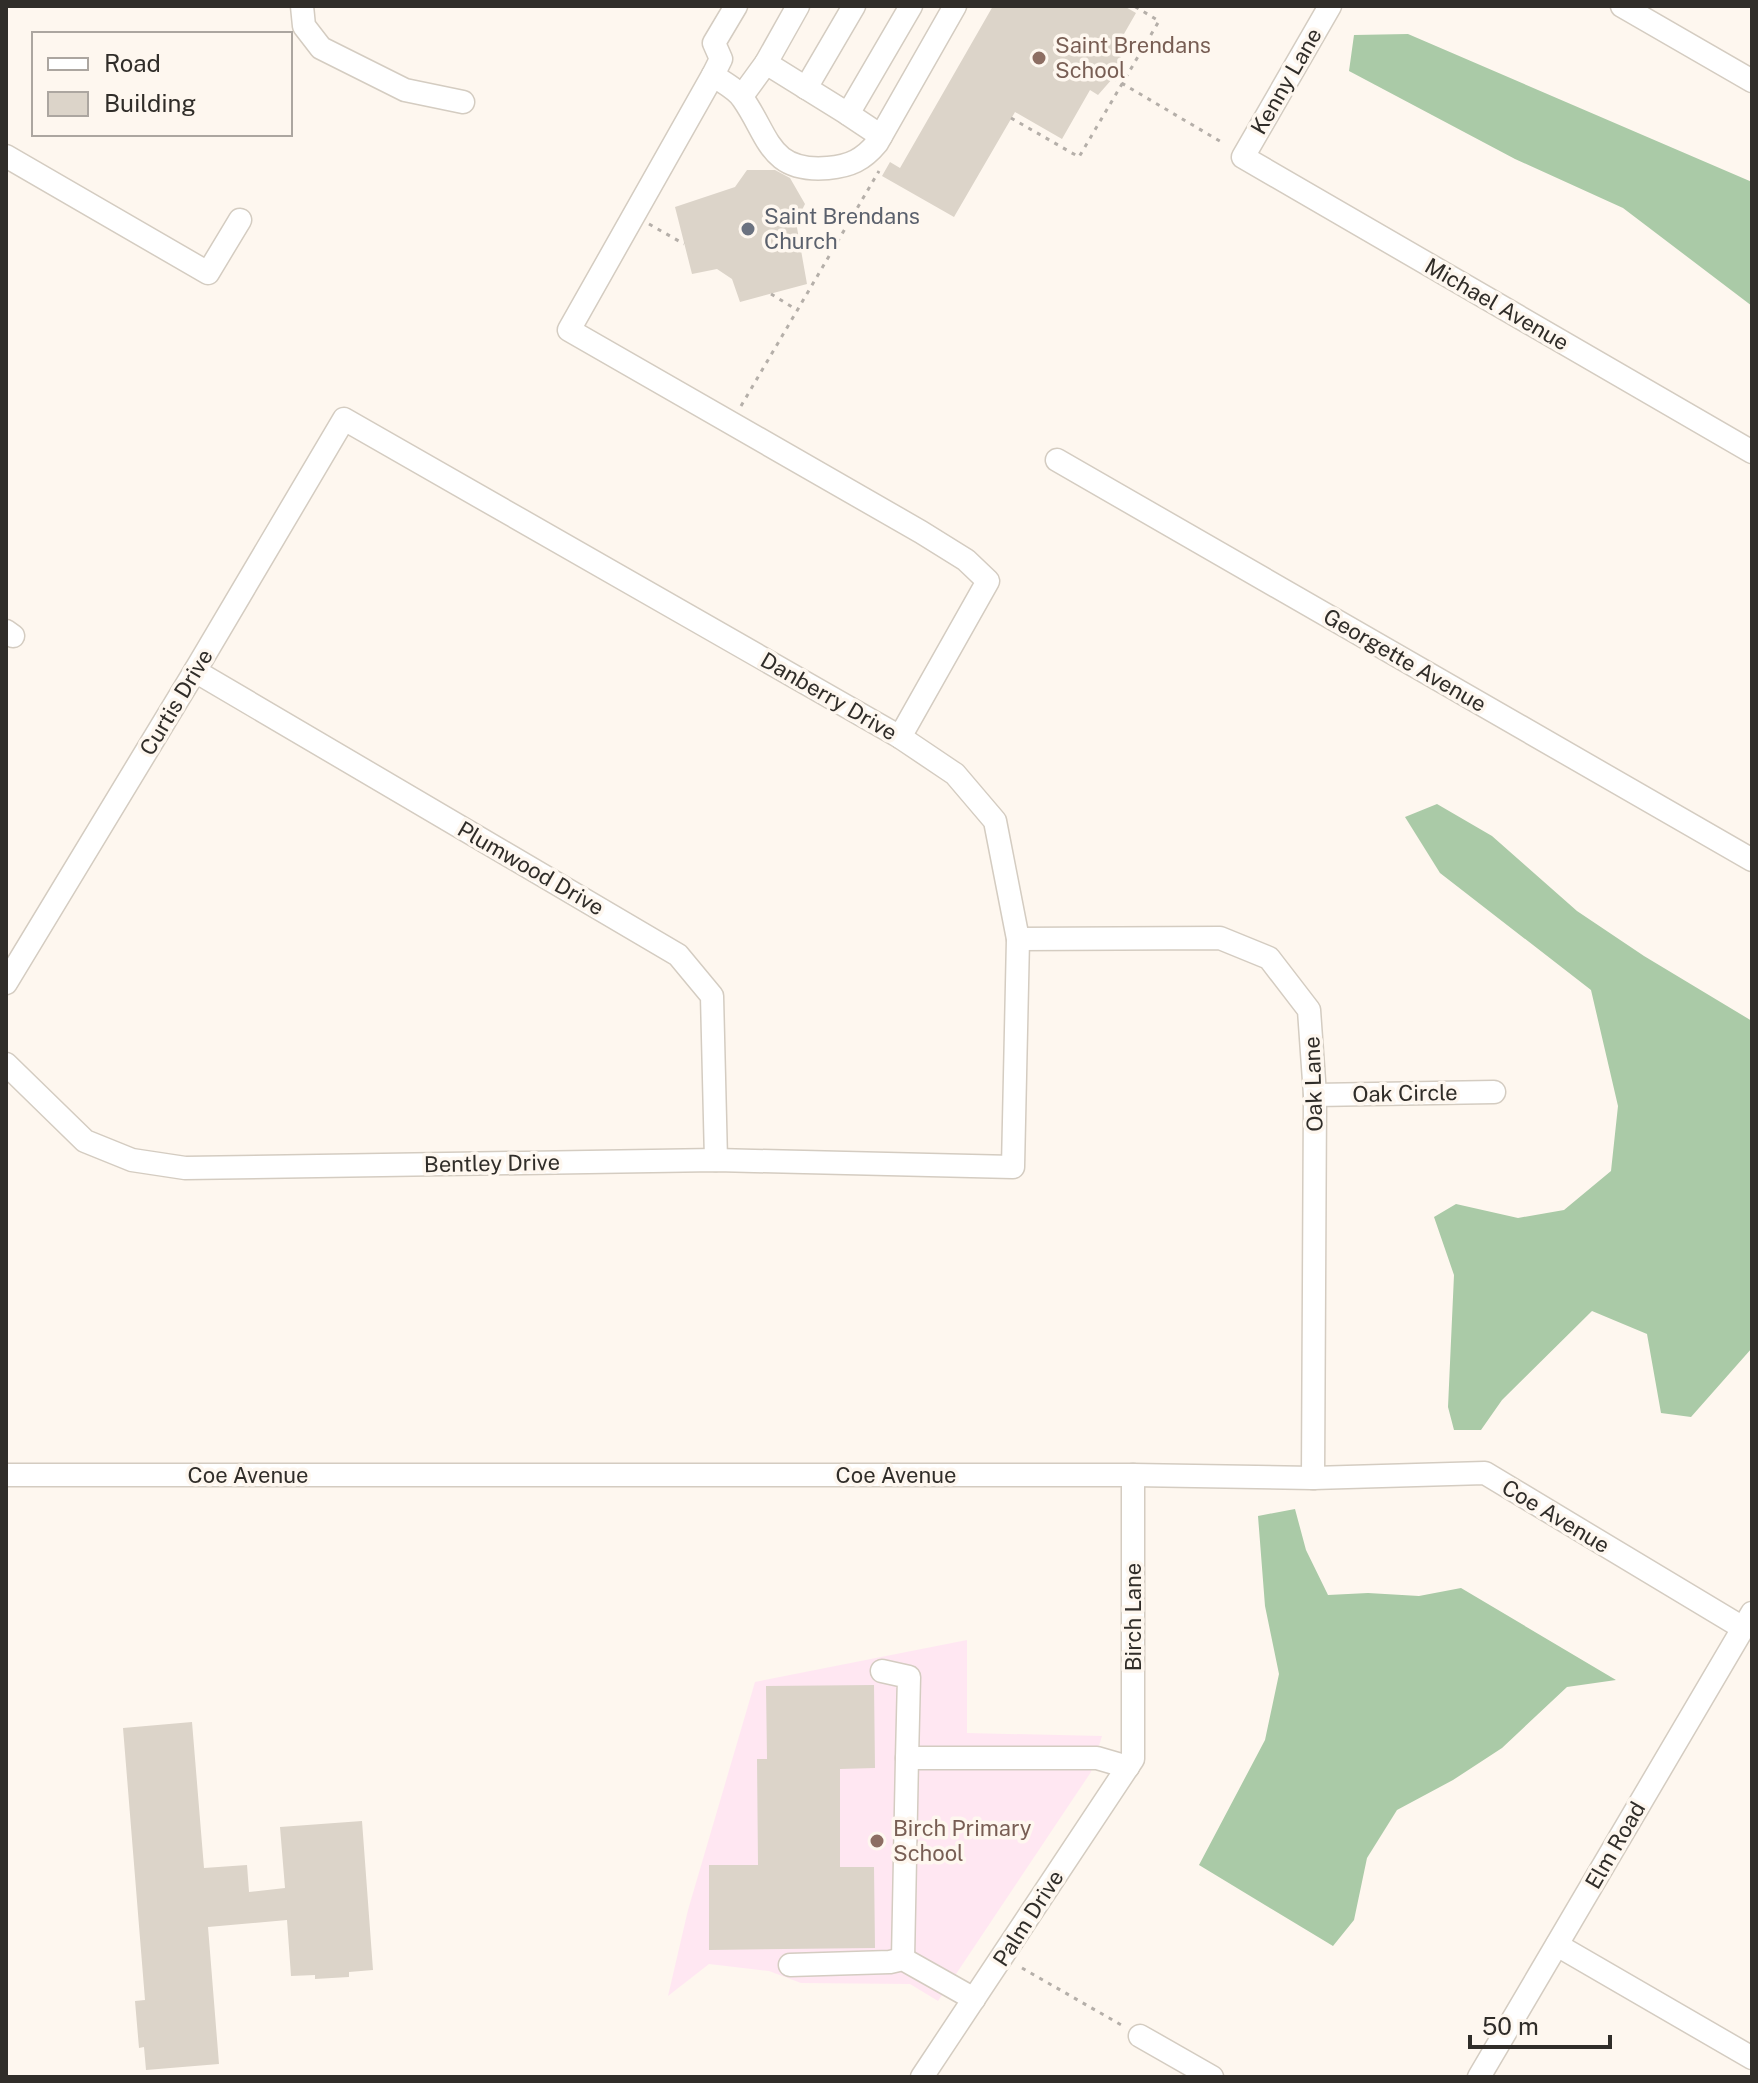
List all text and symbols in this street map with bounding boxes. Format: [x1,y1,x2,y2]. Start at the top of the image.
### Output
street label: Kenny Lane [1245,23,1327,139]
legend [32,32,292,136]
place label: Saint Brendans School [1055,32,1211,83]
text: Road [104,49,161,77]
marker: Saint Brendans School [1030,49,1048,67]
text: Building [104,89,196,117]
place label: Saint Brendans Church [764,203,920,254]
marker: Saint Brendans Church [739,220,757,238]
street label: Michael Avenue [1421,252,1573,356]
street label: Georgette Avenue [1319,603,1491,717]
street label: Curtis Drive [134,644,218,760]
street label: Danberry Drive [756,647,902,745]
street label: Plumwood Drive [453,816,609,920]
street label: Oak Lane [1298,1036,1328,1132]
street label: Oak Circle [1352,1079,1458,1107]
street label: Bentley Drive [424,1149,560,1177]
street label: Coe Avenue [188,1462,308,1488]
street label: Coe Avenue [836,1462,956,1488]
street label: Coe Avenue [1498,1474,1614,1558]
street label: Birch Lane [1120,1563,1146,1671]
street label: Elm Road [1580,1797,1650,1893]
place label: Birch Primary School [893,1815,1032,1866]
marker: Birch Primary School [868,1832,886,1850]
street label: Palm Drive [987,1865,1069,1971]
scale bar [1470,1999,1610,2049]
text: 50 m [1482,2012,1539,2040]

